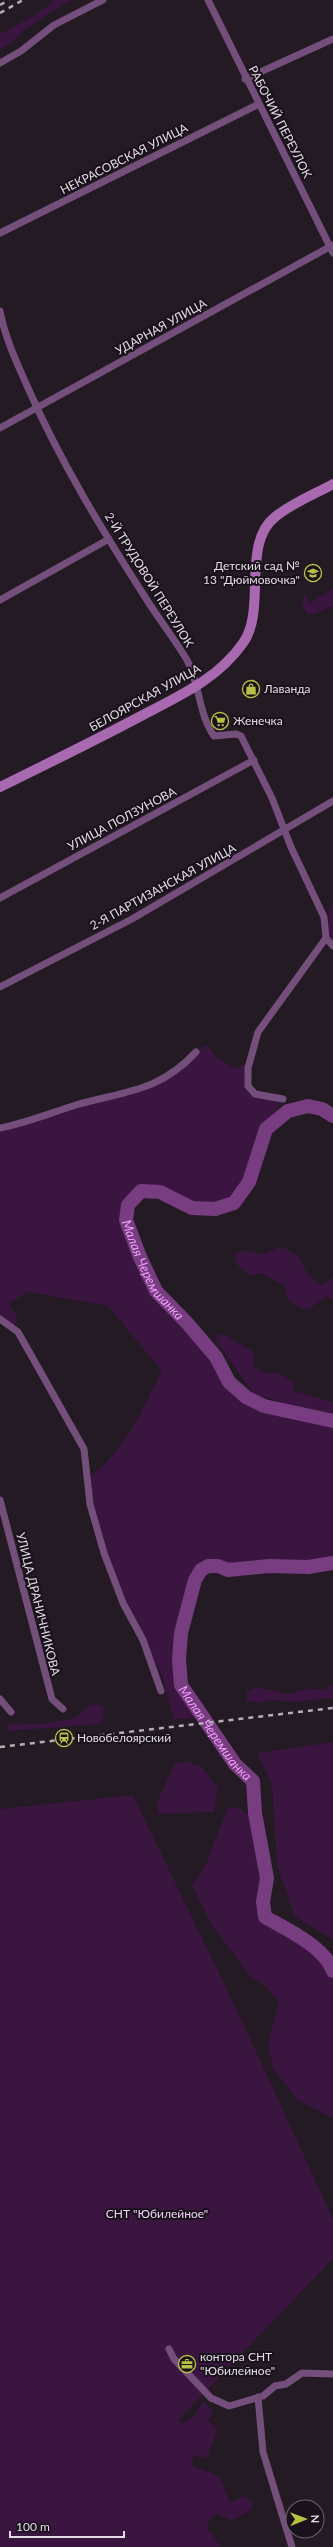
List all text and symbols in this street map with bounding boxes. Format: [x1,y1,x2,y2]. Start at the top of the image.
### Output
street label: РАБОЧИЙ ПЕРЕУЛОК [246,63,315,180]
street label: НЕКРАСОВСКАЯ УЛИЦА [57,119,191,197]
street label: УДАРНАЯ УЛИЦА [113,295,210,358]
street label: 2-Й ТРУДОВОЙ ПЕРЕУЛОК [102,510,197,650]
place label: Детский сад № 13 "Дюймовочка" [203,558,300,587]
school or university icon: Детский сад № 13 "Дюймовочка" [303,563,323,583]
street label: БЕЛОЯРСКАЯ УЛИЦА [86,660,204,734]
shop icon: Лаванда [241,679,261,699]
place label: Лаванда [263,681,311,696]
supermarket icon: Женечка [210,711,230,731]
place label: Женечка [233,713,283,728]
street label: УЛИЦА ПОЛЗУНОВА [65,783,179,854]
street label: 2-Я ПАРТИЗАНСКАЯ УЛИЦА [87,840,239,933]
water label: Малая Черемшанка [119,1217,188,1323]
street label: УЛИЦА ДРАНИЧНИКОВА [13,1531,64,1678]
water label: Малая Черемшанка [176,1682,255,1784]
station icon: Новобелоярский [54,1728,74,1748]
place label: Новобелоярский [77,1730,171,1745]
park label: СНТ "Юбилейное" [106,2206,208,2221]
place label: контора СНТ "Юбилейное" [200,2349,275,2378]
office icon: контора СНТ "Юбилейное" [177,2354,197,2374]
north arrow [285,2499,325,2539]
scale bar [10,2513,124,2539]
text: N [309,2514,322,2523]
text: 100 m [16,2519,50,2534]

